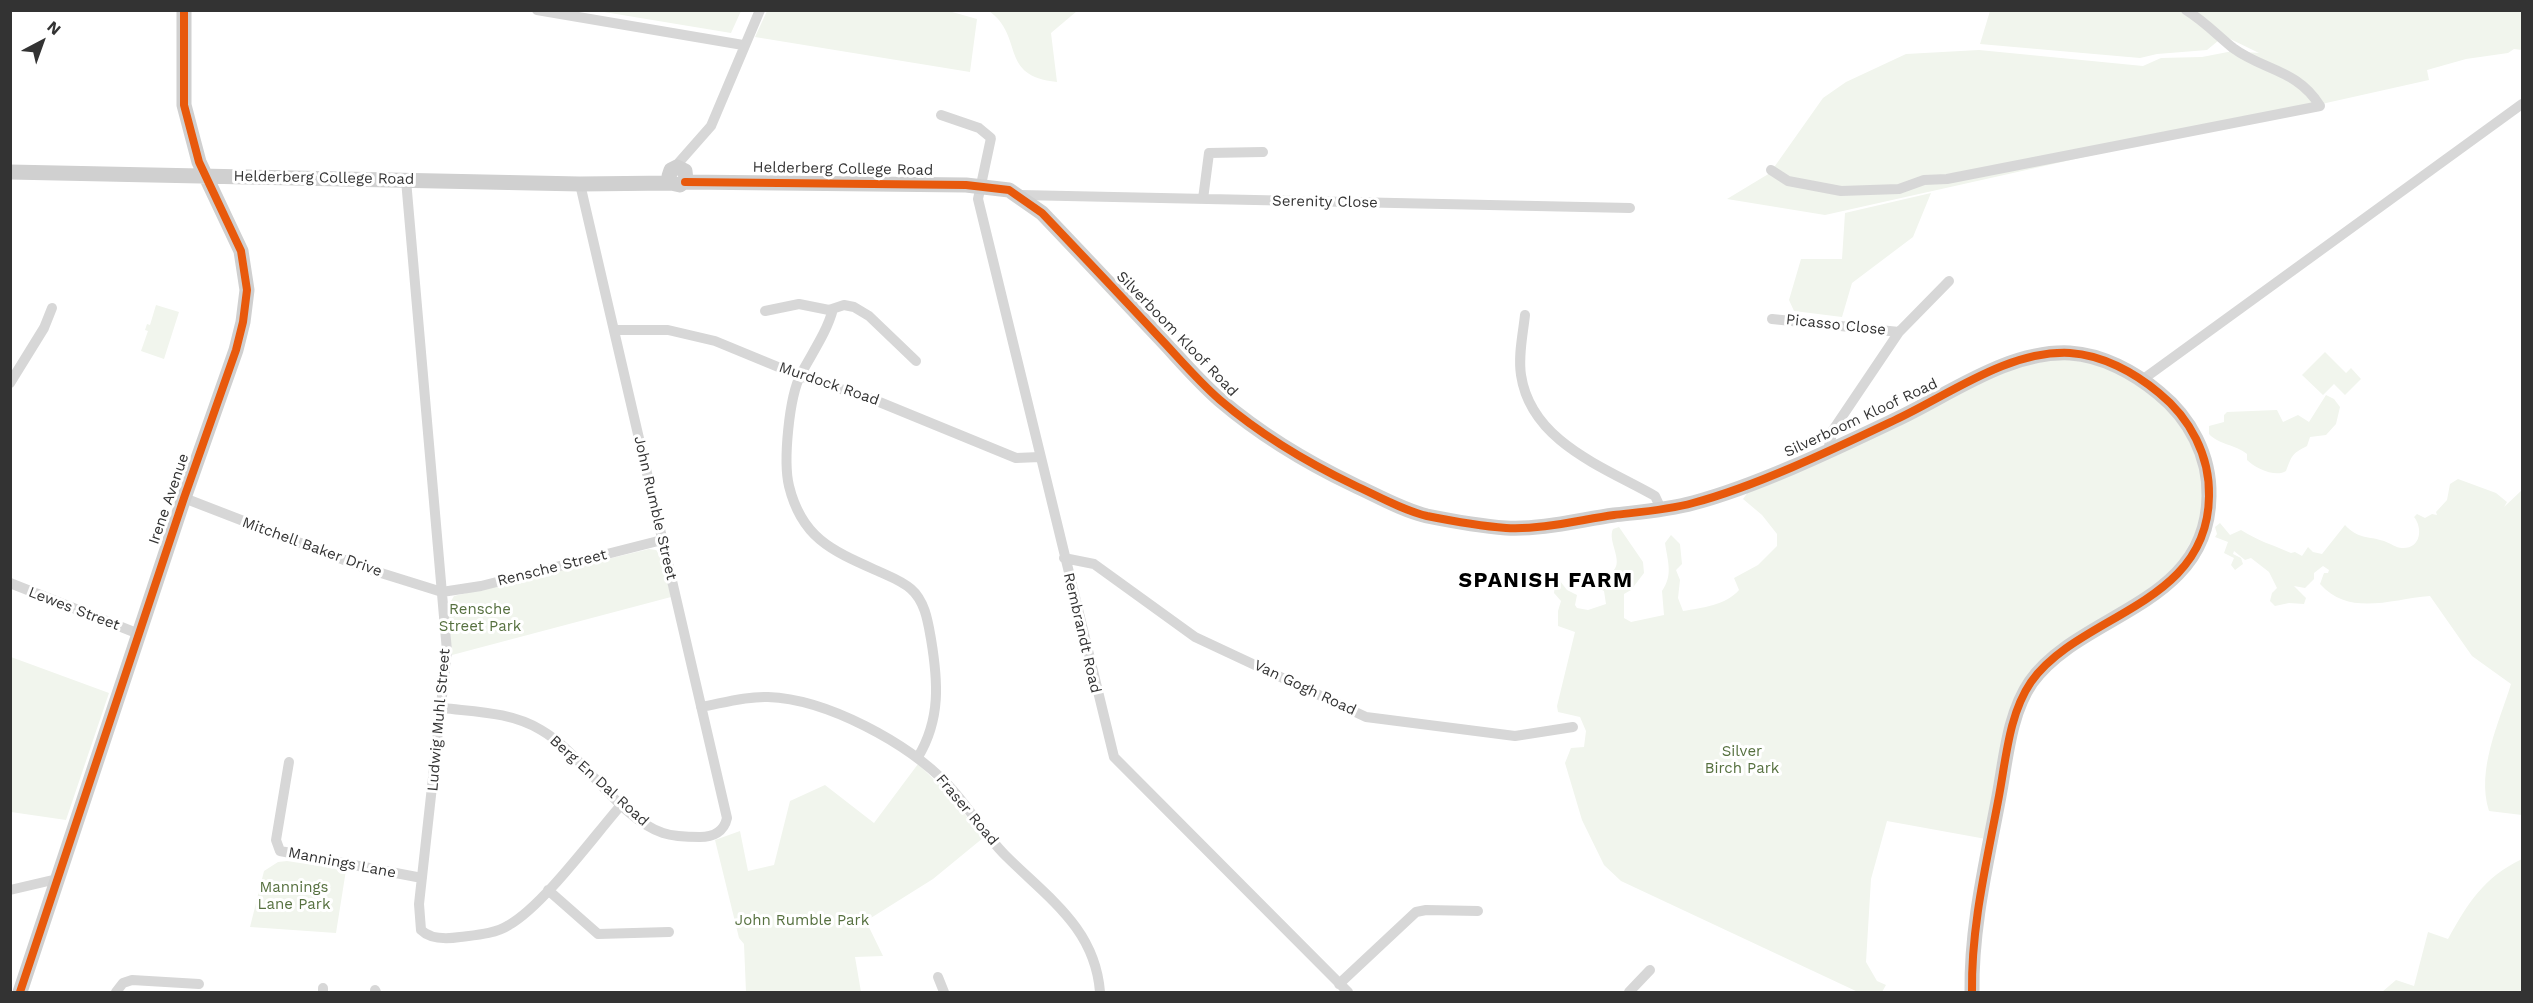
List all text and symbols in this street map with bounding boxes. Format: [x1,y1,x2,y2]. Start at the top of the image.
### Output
north arrow [12,12,72,72]
text: N [43,17,65,39]
street label: Helderberg College Road [753,158,933,180]
street label: Helderberg College Road [234,167,414,189]
street label: Serenity Close [1272,192,1378,212]
street label: Silverboom Kloof Road [1112,268,1242,400]
street label: Picasso Close [1785,311,1887,339]
street label: Murdock Road [776,358,882,410]
street label: Silverboom Kloof Road [1781,375,1941,461]
street label: John Rumble Street [630,434,680,582]
street label: Irene Avenue [145,451,193,547]
street label: Mitchell Baker Drive [240,513,384,581]
street label: Rensche Street [495,546,609,590]
district label: SPANISH FARM [1458,568,1634,594]
street label: Rembrandt Road [1059,571,1105,695]
street label: Lewes Street [26,583,122,635]
park label: Rensche Street Park [439,601,521,636]
street label: Ludwig Muhl Street [424,648,454,792]
street label: Van Gogh Road [1251,656,1359,720]
street label: Berg En Dal Road [546,732,652,830]
park label: Silver Birch Park [1705,743,1779,778]
street label: Fraser Road [932,771,1002,849]
street label: Mannings Lane [287,844,397,882]
park label: Mannings Lane Park [258,879,330,914]
park label: John Rumble Park [735,912,869,930]

